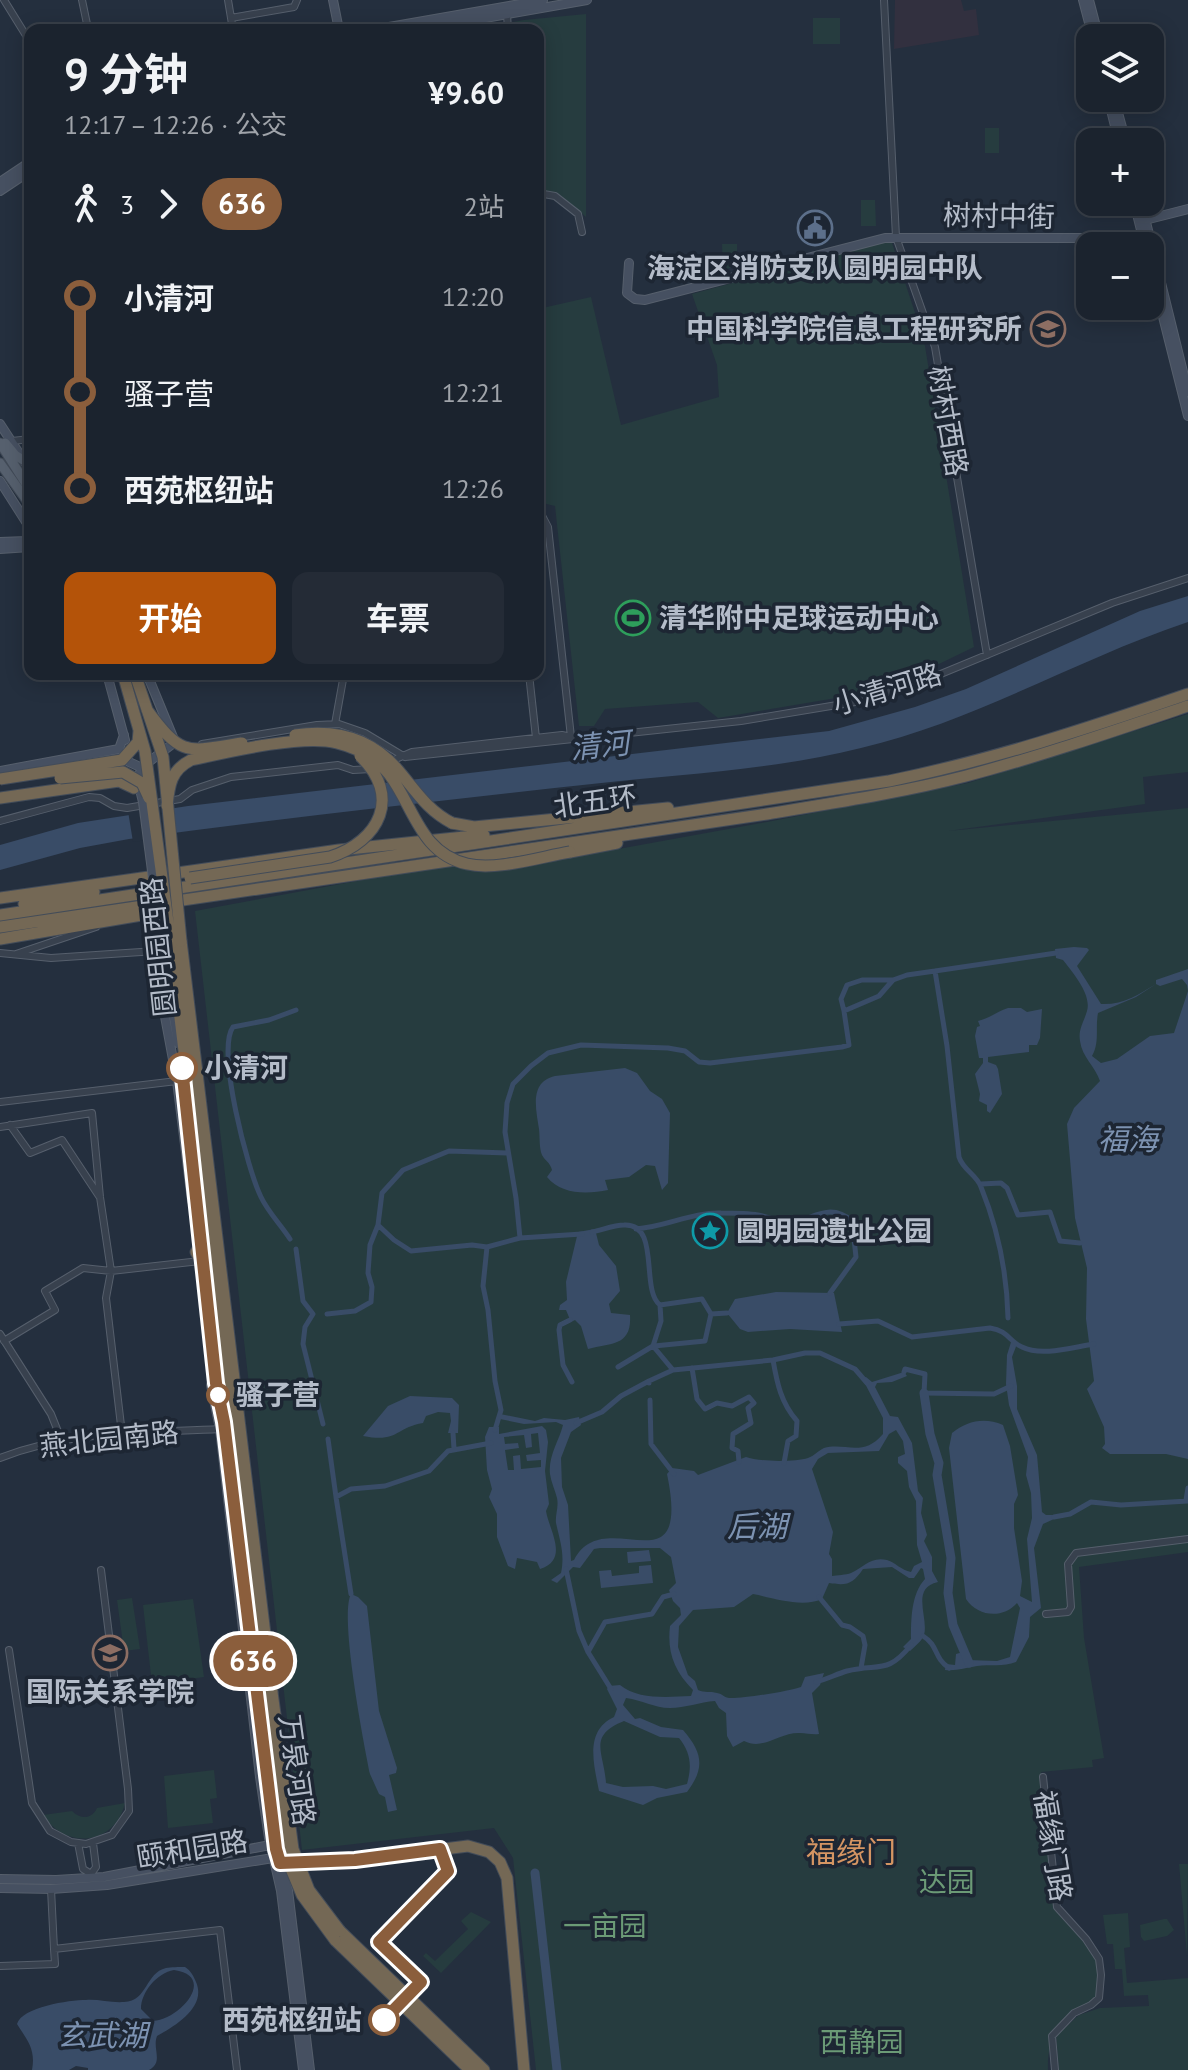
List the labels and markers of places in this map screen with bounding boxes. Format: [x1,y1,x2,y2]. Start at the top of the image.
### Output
public building icon: 海淀区消防支队圆明园中队 [796,209,834,247]
place label: 海淀区消防支队圆明园中队 [647,249,983,286]
place label: 中国科学院信息工程研究所 [686,310,1022,347]
school or university icon: 中国科学院信息工程研究所 [1029,310,1067,348]
sports icon: 清华附中足球运动中心 [614,599,652,637]
place label: 清华附中足球运动中心 [659,599,939,636]
place label: 小清河 [204,1049,288,1086]
marker: 小清河 [167,1053,197,1083]
place icon: 圆明园遗址公园 [691,1212,729,1250]
place label: 圆明园遗址公园 [736,1212,932,1249]
place label: 骚子营 [236,1376,320,1413]
marker: 骚子营 [207,1384,229,1406]
school or university icon: 国际关系学院 [91,1634,129,1672]
place label: 国际关系学院 [26,1673,194,1710]
place label: 西苑枢纽站 [222,2001,362,2038]
marker: 西苑枢纽站 [369,2005,399,2035]

